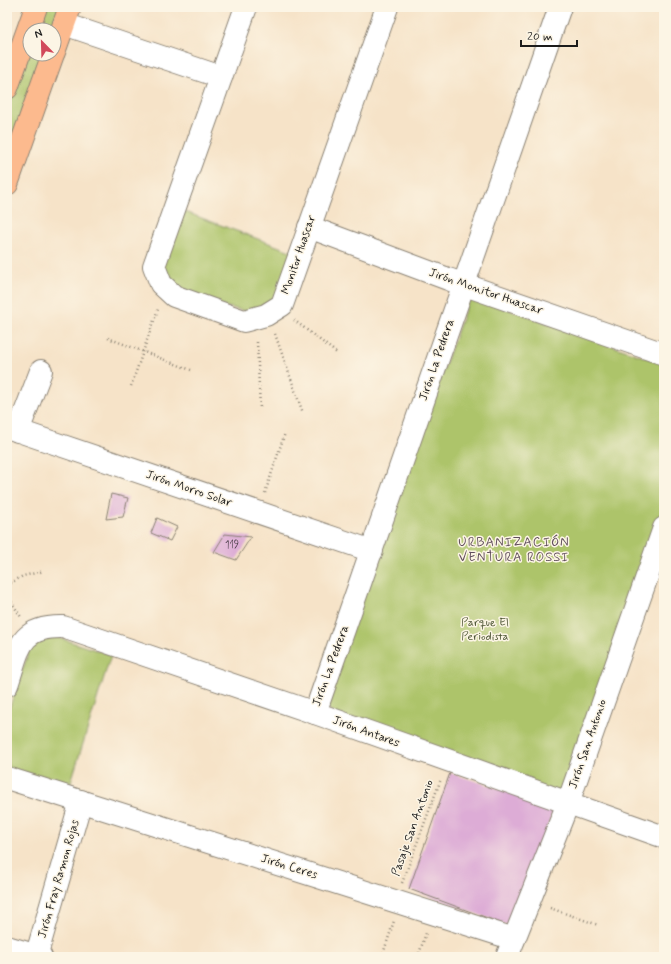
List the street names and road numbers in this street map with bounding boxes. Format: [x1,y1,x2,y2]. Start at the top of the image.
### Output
street label: Monitor Huascar [278,213,320,297]
street label: Jirón Monitor Huascar [427,265,546,319]
street label: Jirón La Pedrera [416,317,458,403]
street label: Jirón Morro Solar [144,467,235,511]
street label: Jirón La Pedrera [309,623,353,709]
street label: Jirón San Antonio [565,697,611,791]
street label: Jirón Antares [330,712,402,752]
street label: Pasaje San Antonio [388,778,438,878]
street label: Jirón Fray Ramon Rojas [34,817,84,940]
street label: Jirón Ceres [259,851,320,883]

